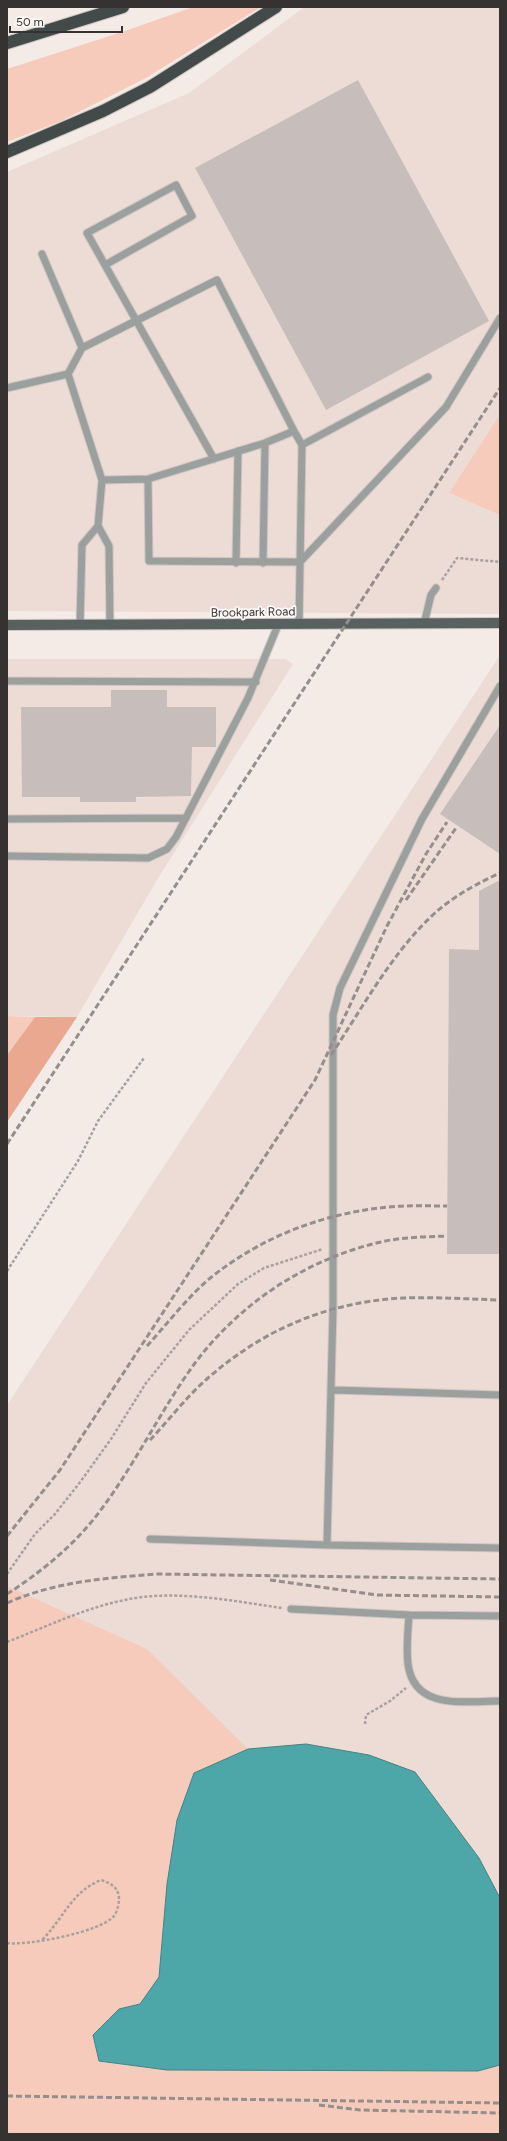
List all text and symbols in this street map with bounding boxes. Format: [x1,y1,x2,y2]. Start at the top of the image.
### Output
scale bar [10,8,122,34]
text: 50 m [16,15,44,29]
street label: Brookpark Road [210,604,296,620]

